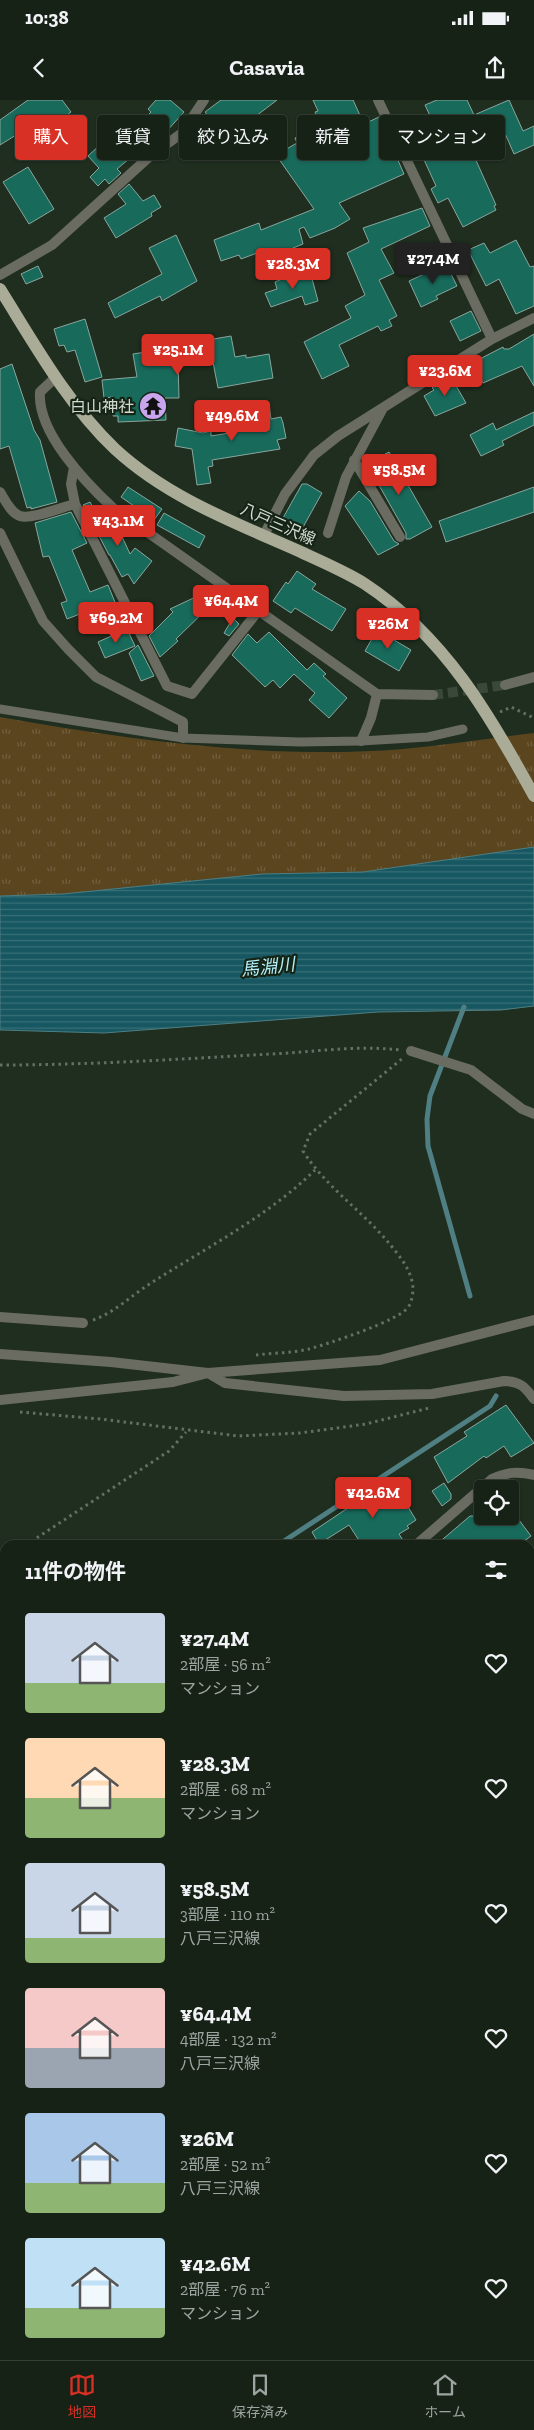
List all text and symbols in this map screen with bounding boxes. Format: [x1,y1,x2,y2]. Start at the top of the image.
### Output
text: 10:38 [25,6,69,29]
icon: back [25,54,53,82]
text: Casavia [229,54,305,81]
icon: share [481,54,509,82]
chip: 購入 [15,115,87,160]
chip: 賃貸 [97,115,169,160]
chip: 絞り込み [179,115,287,160]
chip: 新着 [297,115,369,160]
chip: マンション [379,115,505,160]
pin: ¥27.4M [392,242,474,285]
pin: ¥28.3M [252,248,334,290]
text: ¥27.4M [407,249,459,268]
text: ¥28.3M [266,254,320,273]
pin: ¥25.1M [137,334,219,376]
text: ¥25.1M [153,340,203,359]
pin: ¥23.6M [404,354,486,397]
text: ¥23.6M [418,361,472,380]
temple icon: 白山神社 [138,391,168,421]
place label: 白山神社 [70,397,134,416]
pin: ¥49.6M [191,400,273,442]
text: ¥49.6M [205,406,259,425]
pin: ¥58.5M [358,454,440,496]
text: ¥58.5M [373,460,425,479]
street label: 八戸三沢線 [238,499,318,549]
pin: ¥43.1M [77,504,159,547]
text: ¥43.1M [92,511,144,530]
pin: ¥64.4M [190,584,272,627]
text: ¥64.4M [204,591,258,610]
pin: ¥69.2M [75,602,157,644]
text: ¥69.2M [89,608,143,627]
pin: ¥26M [358,608,418,650]
text: ¥26M [367,614,409,633]
water label: 馬淵川 [240,953,298,981]
pin: ¥42.6M [332,1476,414,1519]
map controls [474,1480,519,1525]
button: locate [474,1480,519,1525]
text: ¥42.6M [346,1483,400,1502]
icon: filters [482,1556,510,1584]
text: 11件の物件 [25,1559,126,1584]
text: ¥27.4M [180,1626,249,1651]
icon: home [65,1633,125,1693]
icon: heart [482,1649,510,1677]
text: 2部屋 · 56 m² [180,1655,271,1674]
text: マンション [180,1679,260,1698]
text: ¥28.3M [180,1751,250,1776]
icon: home [65,1758,125,1818]
icon: heart [482,1774,510,1802]
text: 2部屋 · 68 m² [180,1780,271,1799]
text: マンション [180,1804,260,1823]
text: ¥58.5M [180,1876,249,1901]
icon: home [65,1883,125,1943]
icon: heart [482,1899,510,1927]
text: 3部屋 · 110 m² [180,1905,275,1924]
text: 八戸三沢線 [180,1929,260,1948]
text: ¥64.4M [180,2001,251,2026]
icon: home [65,2008,125,2068]
icon: heart [482,2024,510,2052]
text: 4部屋 · 132 m² [180,2030,277,2049]
text: 八戸三沢線 [180,2054,260,2073]
text: ¥26M [180,2126,234,2151]
icon: home [65,2133,125,2193]
icon: heart [482,2149,510,2177]
text: 2部屋 · 52 m² [180,2155,270,2174]
text: 八戸三沢線 [180,2179,260,2198]
text: ¥42.6M [180,2251,250,2276]
icon: home [65,2258,125,2318]
icon: heart [482,2274,510,2302]
text: 2部屋 · 76 m² [180,2280,270,2299]
text: マンション [180,2304,260,2323]
tab: 地図 [68,2371,96,2421]
tab: 保存済み [232,2371,288,2421]
tab: ホーム [424,2371,466,2421]

